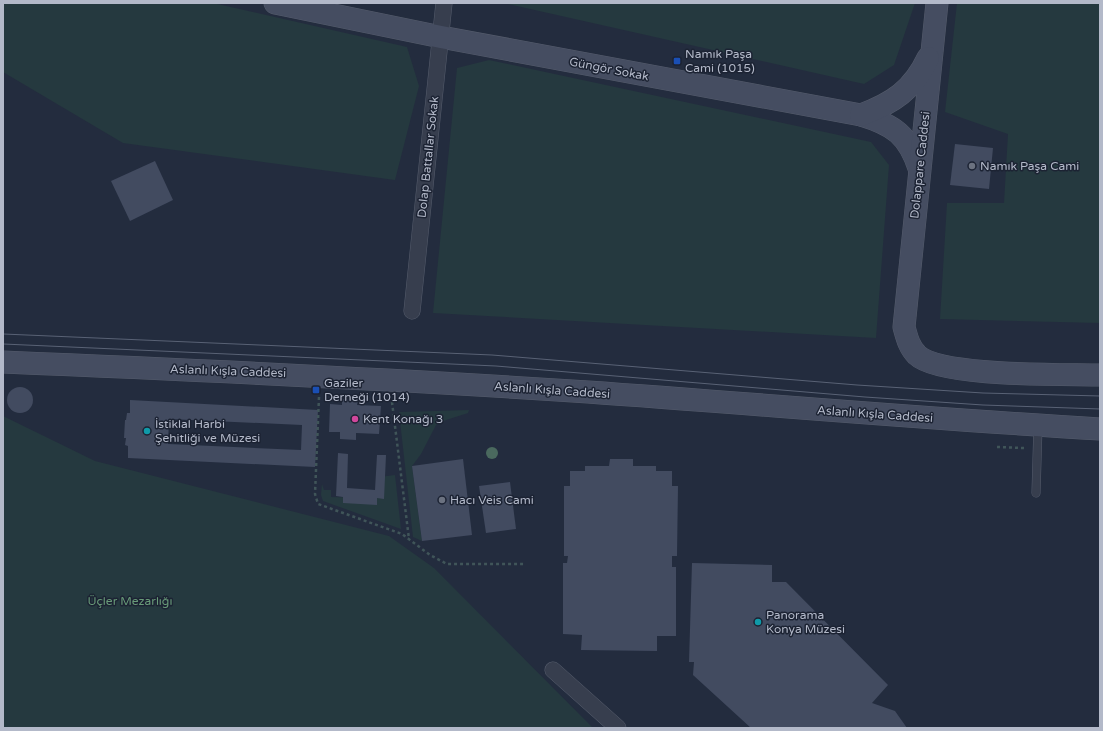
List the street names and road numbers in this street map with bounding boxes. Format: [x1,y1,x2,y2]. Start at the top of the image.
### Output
street label: Güngör Sokak [568,54,650,84]
street label: Dolap Battallar Sokak [415,95,441,218]
street label: Dolappare Caddesi [907,111,933,219]
street label: Aslanlı Kışla Caddesi [170,362,286,380]
street label: Aslanlı Kışla Caddesi [494,379,610,401]
street label: Aslanlı Kışla Caddesi [817,403,933,425]

